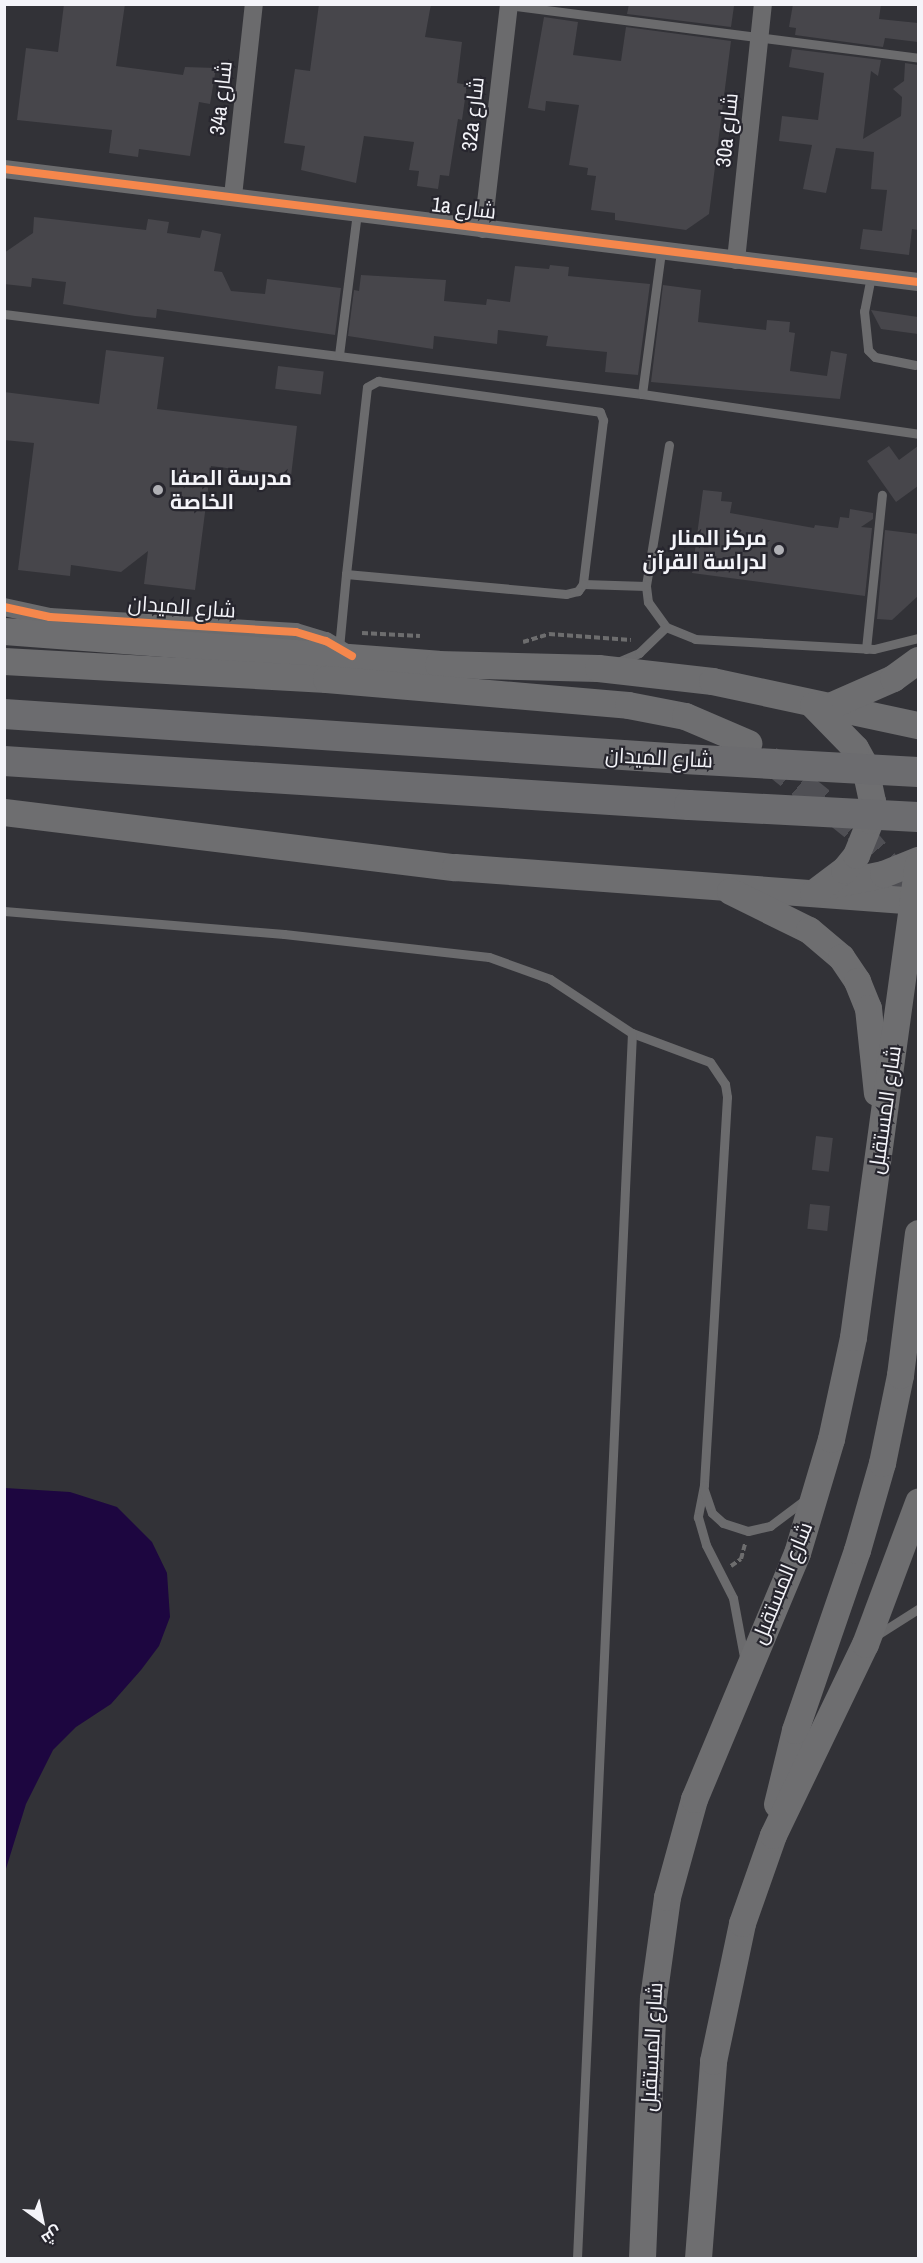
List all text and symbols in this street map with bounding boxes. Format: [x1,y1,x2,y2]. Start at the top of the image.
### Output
street label: 34a شارع [205,60,237,136]
street label: 32a شارع [457,76,489,152]
street label: 30a شارع [711,92,743,168]
street label: 1a شارع [430,192,498,224]
place label: مدرسة الصفا الخاصة [170,465,292,515]
marker: مدرسة الصفا الخاصة [151,483,165,497]
place label: مركز المنار لدراسة القرآن [643,525,767,575]
marker: مركز المنار لدراسة القرآن [772,543,786,557]
street label: شارع الميدان [127,591,237,623]
street label: شارع الميدان [604,743,714,773]
street label: شارع المستقبل [864,1044,906,1176]
street label: شارع المستقبل [746,1518,818,1648]
street label: شارع المستقبل [636,1982,668,2112]
north arrow [12,2191,72,2251]
text: ش [37,2221,66,2251]

